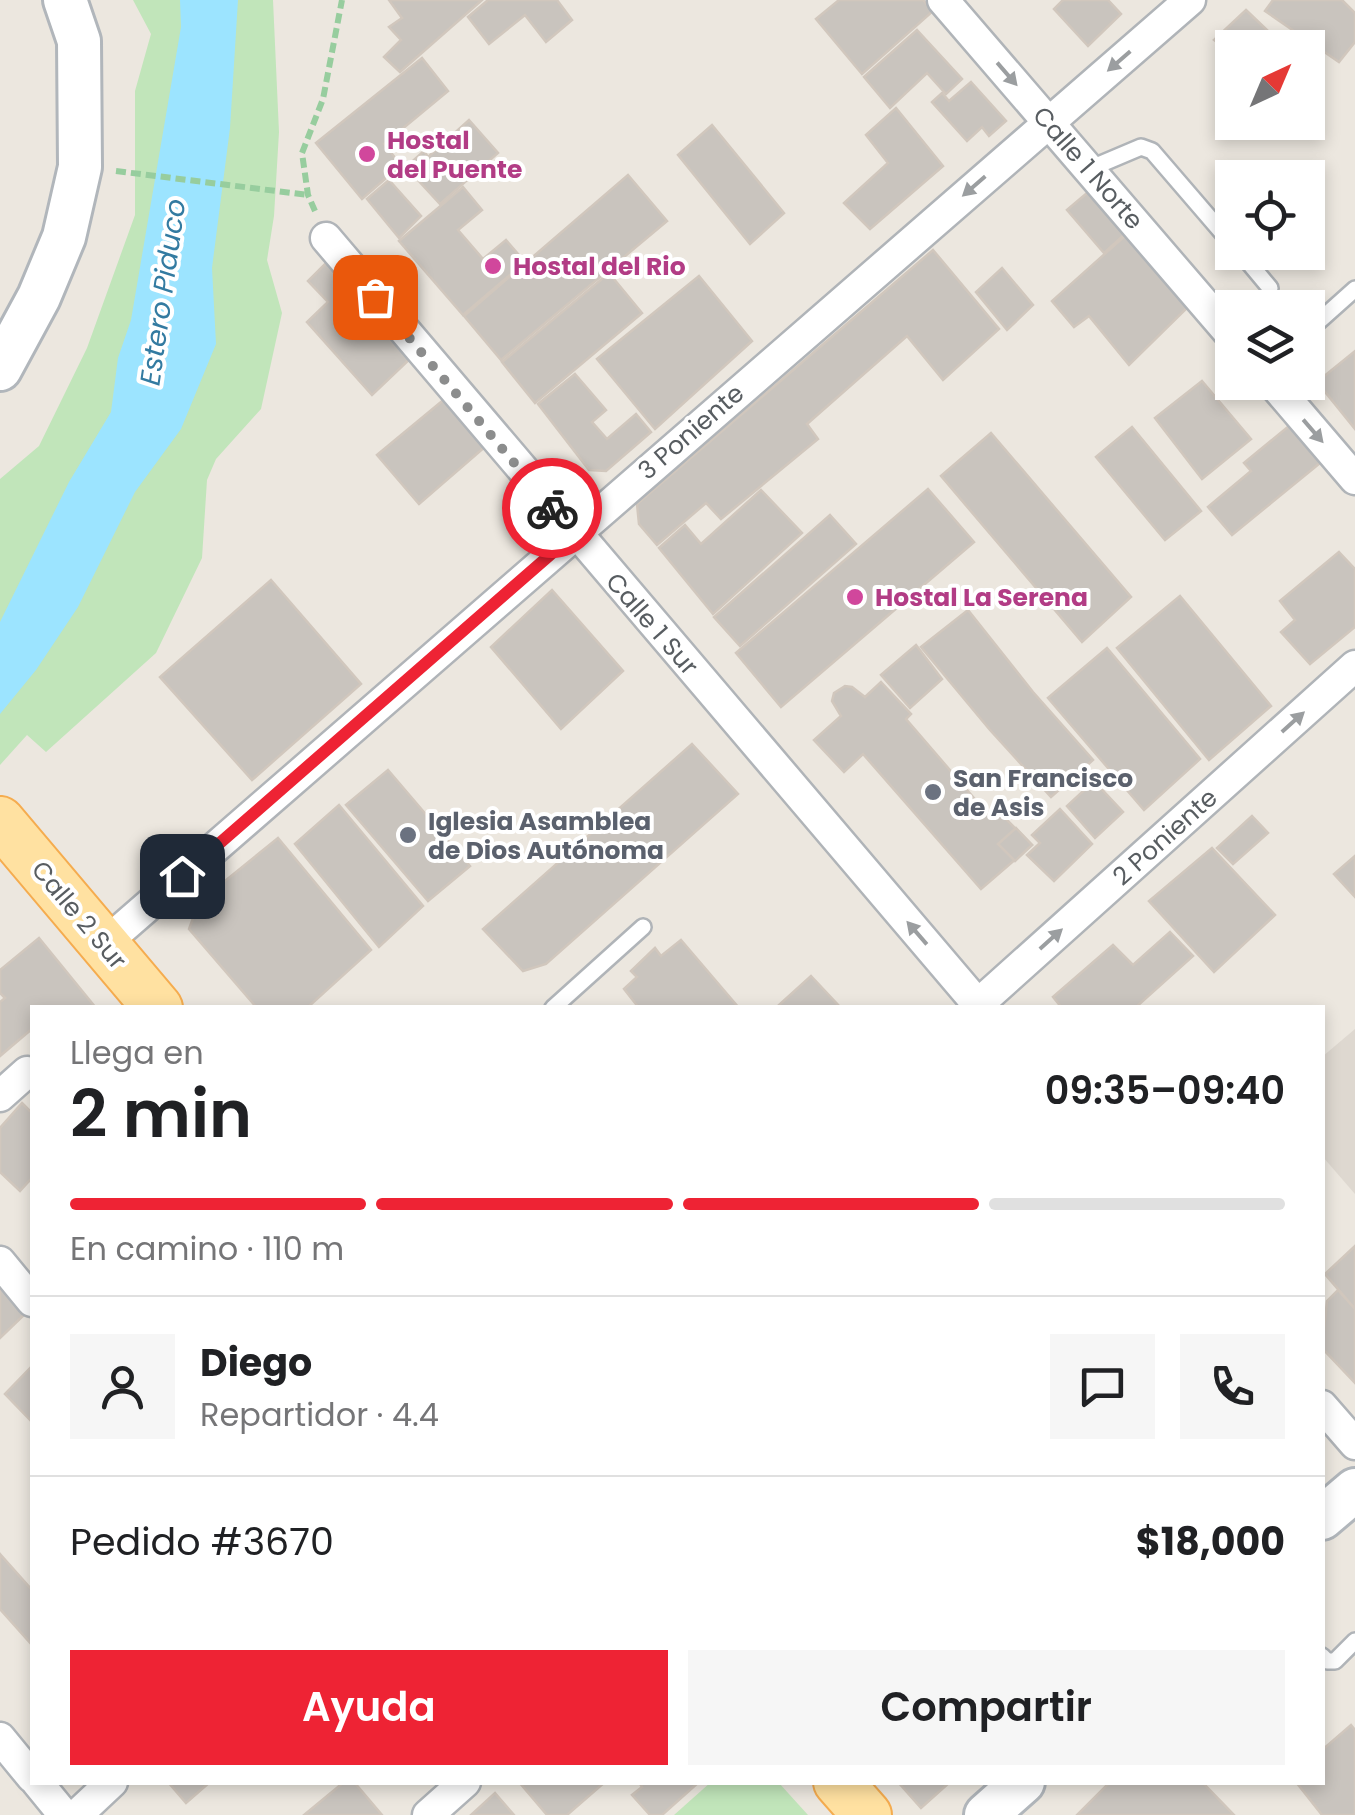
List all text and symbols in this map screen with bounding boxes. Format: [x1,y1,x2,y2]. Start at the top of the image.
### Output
north arrow [1215,30,1325,140]
map controls [1215,30,1325,400]
one-way arrow [1107,50,1132,72]
one-way arrow [995,61,1017,86]
street label: Calle 1 Norte [1025,99,1151,237]
place label: Hostal del Puente [387,123,522,187]
marker: Hostal del Puente [356,143,378,165]
button: locate [1215,160,1325,270]
one-way arrow [962,175,987,197]
water label: Estero Piduco [131,196,195,388]
place label: Hostal del Rio [513,249,686,284]
pin [333,255,418,340]
marker: Hostal del Rio [482,255,504,277]
icon: bag [348,270,403,325]
button: layers [1215,290,1325,400]
street label: 3 Poniente [630,376,752,488]
one-way arrow [1302,418,1324,443]
courier [502,458,602,558]
icon: bike [525,481,580,536]
street label: Calle 1 Sur [598,565,706,683]
place label: Hostal La Serena [875,580,1088,615]
marker: Hostal La Serena [844,586,866,608]
one-way arrow [1280,712,1305,734]
place label: San Francisco de Asis [953,761,1133,825]
marker: San Francisco de Asis [922,781,944,803]
street label: 2 Poniente [1105,781,1225,893]
place label: Iglesia Asamblea de Dios Autónoma [428,804,664,868]
marker: Iglesia Asamblea de Dios Autónoma [397,824,419,846]
pin [140,834,225,919]
icon: home [155,849,210,904]
street label: Calle 2 Sur [23,853,135,977]
one-way arrow [907,921,929,946]
one-way arrow [1039,928,1063,951]
text: Llega en [70,1030,204,1075]
text: 09:35–09:40 [1045,1064,1285,1117]
text: 2 min [70,1069,252,1160]
text: En camino · 110 m [70,1226,344,1271]
button: person [70,1334,175,1439]
button: chat [1050,1334,1155,1439]
button: phone [1180,1334,1285,1439]
text: Diego [200,1336,312,1389]
text: Repartidor · 4.4 [200,1392,439,1437]
text: Pedido #3670 [70,1515,334,1568]
text: $18,000 [1136,1515,1285,1568]
button: Ayuda [70,1650,668,1765]
button: Compartir [688,1650,1285,1765]

